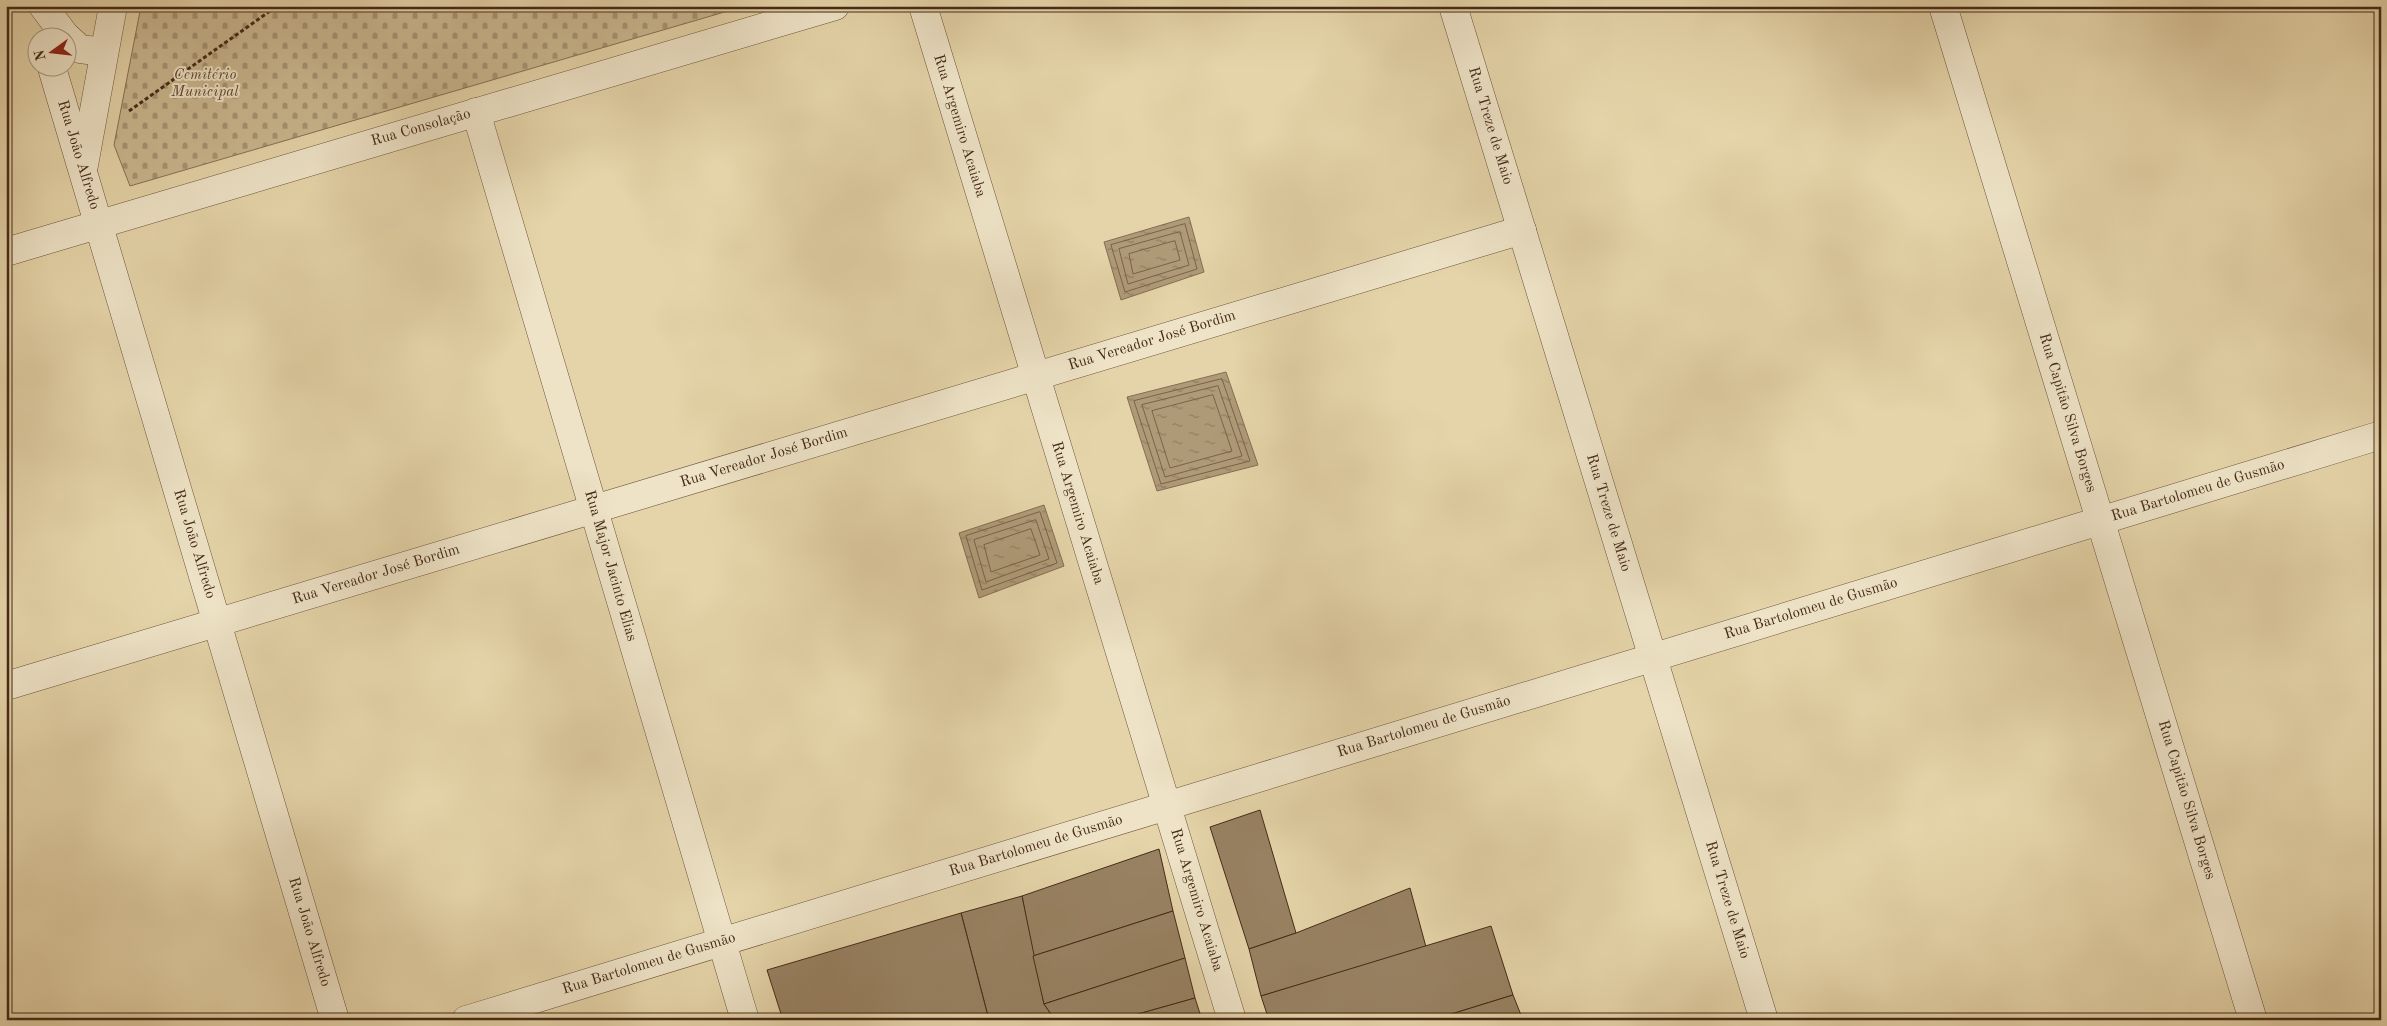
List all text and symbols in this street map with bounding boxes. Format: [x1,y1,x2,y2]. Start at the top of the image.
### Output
north arrow [28,28,78,78]
text: N [32,48,49,62]
street label: Rua Argemiro Acaiaba [930,53,988,200]
street label: Rua Treze de Maio [1465,65,1515,187]
park label: Cemitério Municipal [170,68,239,100]
street label: Rua João Alfredo [54,98,102,212]
street label: Rua Consolação [370,107,472,149]
street label: Rua Vereador José Bordim [1066,308,1238,374]
street label: Rua Capitão Silva Borges [2036,331,2098,495]
street label: Rua Vereador José Bordim [678,425,850,491]
street label: Rua Argemiro Acaiaba [1048,440,1106,587]
street label: Rua Treze de Maio [1583,452,1633,574]
street label: Rua Bartolomeu de Gusmão [2110,457,2286,525]
street label: Rua João Alfredo [170,487,218,601]
street label: Rua Major Jacinto Elias [581,489,639,643]
street label: Rua Vereador José Bordim [290,542,462,608]
street label: Rua Bartolomeu de Gusmão [1723,575,1899,643]
street label: Rua Bartolomeu de Gusmão [1336,693,1512,761]
street label: Rua Capitão Silva Borges [2155,718,2217,882]
street label: Rua Bartolomeu de Gusmão [948,812,1124,880]
street label: Rua Argemiro Acaiaba [1167,827,1225,974]
street label: Rua Treze de Maio [1702,839,1752,961]
street label: Rua João Alfredo [285,875,333,989]
street label: Rua Bartolomeu de Gusmão [561,930,737,998]

